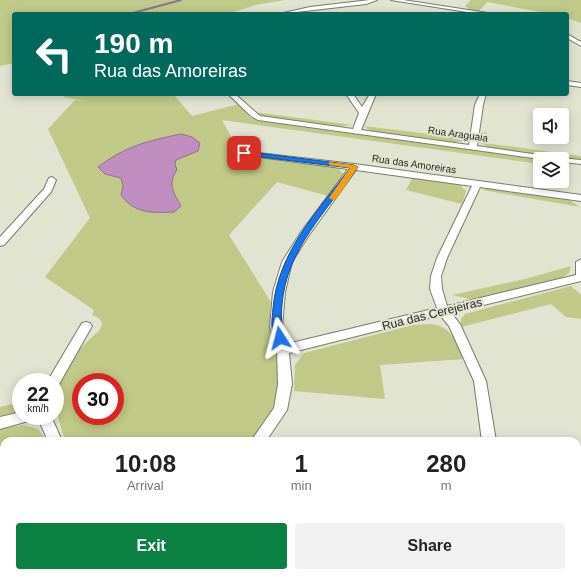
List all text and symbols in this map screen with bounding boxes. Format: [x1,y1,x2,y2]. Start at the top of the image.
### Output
icon: left [28,28,80,80]
text: 190 m [94,28,173,59]
text: Rua das Amoreiras [94,61,247,81]
map controls [533,108,569,188]
button: sound [533,108,569,144]
street label: Rua Araguaia [427,124,489,144]
pin [227,136,261,170]
icon: arrive [233,142,255,164]
button: layers [533,152,569,188]
street label: Rua das Amoreiras [371,153,457,175]
street label: Rua das Cerejeiras [380,295,484,333]
position arrow [259,317,301,359]
speed limit sign: 30 [72,373,124,425]
text: 22 [27,383,49,405]
text: km/h [27,403,49,414]
text: 10:08 [115,450,176,477]
text: 1 [294,450,308,477]
text: 280 [426,450,466,477]
text: Arrival [127,478,164,493]
text: min [291,478,312,493]
text: m [441,478,452,493]
button: Exit [16,523,287,569]
button: Share [295,523,565,569]

